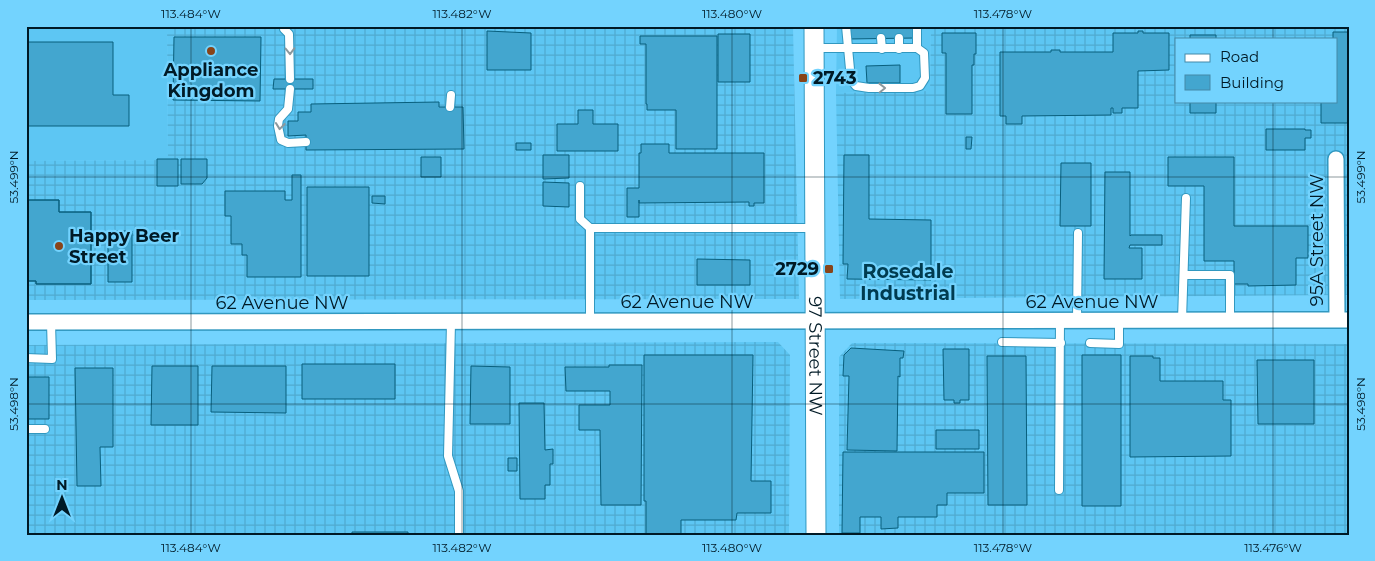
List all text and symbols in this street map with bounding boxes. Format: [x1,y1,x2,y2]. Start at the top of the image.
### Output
text: 113.484°W [161,6,221,21]
text: 113.482°W [432,6,492,21]
text: 113.480°W [702,6,762,21]
text: 113.478°W [974,6,1032,21]
legend [1175,38,1338,102]
marker: Appliance Kingdom [205,45,217,57]
text: Road [1220,47,1259,66]
one-way arrow [284,48,295,56]
place label: Appliance Kingdom [163,59,258,102]
place label: 2743 [813,67,857,89]
marker: 2743 [797,72,809,84]
text: Building [1220,73,1284,92]
one-way arrow [878,83,886,93]
one-way arrow [275,123,286,131]
text: 53.499°N [6,150,21,204]
text: 53.499°N [1353,150,1368,204]
street label: 95A Street NW [1306,174,1328,306]
place label: Happy Beer Street [69,225,180,268]
marker: Happy Beer Street [53,240,65,252]
place label: 2729 [775,258,819,280]
district label: Rosedale Industrial [860,260,956,305]
marker: 2729 [823,263,835,275]
street label: 62 Avenue NW [621,291,753,313]
street label: 62 Avenue NW [1026,291,1158,313]
street label: 62 Avenue NW [216,292,348,314]
street label: 97 Street NW [804,296,827,416]
text: 53.498°N [6,377,21,431]
text: 53.498°N [1353,377,1368,431]
north arrow [38,474,88,524]
text: N [56,476,68,494]
text: 113.484°W [161,540,221,555]
text: 113.482°W [432,540,492,555]
text: 113.480°W [702,540,762,555]
text: 113.478°W [974,540,1032,555]
text: 113.476°W [1244,540,1302,555]

